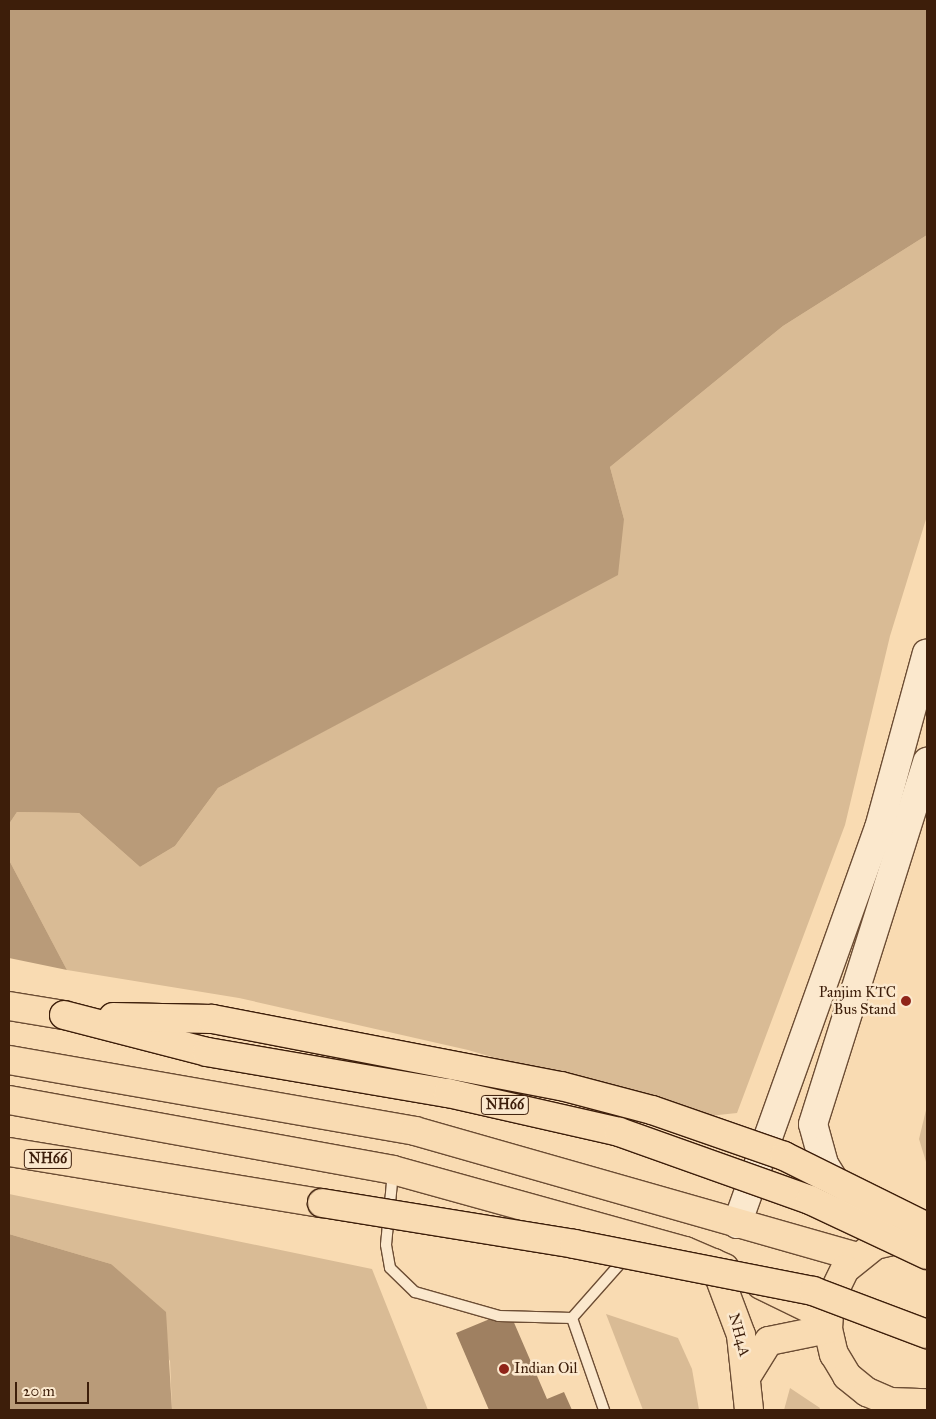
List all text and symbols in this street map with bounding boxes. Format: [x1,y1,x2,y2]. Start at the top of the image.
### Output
place label: Panjim KTC Bus Stand [819,983,896,1018]
marker: Panjim KTC Bus Stand [900,995,912,1007]
road number: NH66 [480,1094,530,1116]
road number: NH66 [23,1148,73,1170]
street label: NH4A [725,1311,753,1359]
place label: Indian Oil [514,1360,577,1378]
marker: Indian Oil [498,1363,510,1375]
scale bar [18,1372,91,1404]
text: 20 m [23,1382,55,1400]

